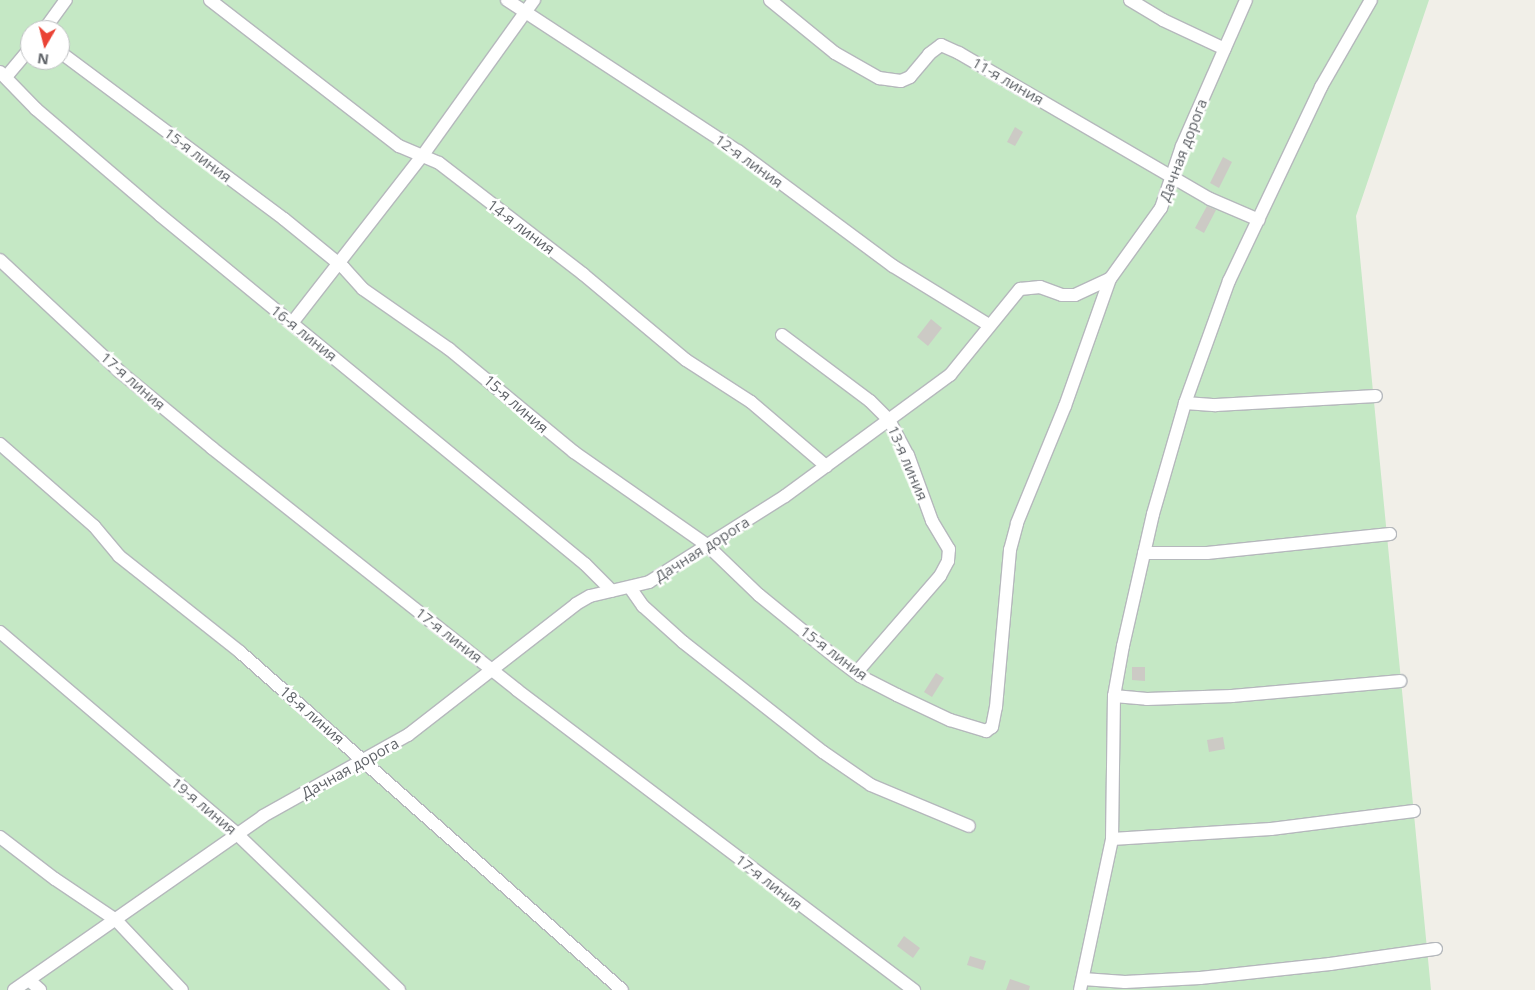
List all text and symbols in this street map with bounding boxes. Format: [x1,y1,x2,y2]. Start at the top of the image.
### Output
north arrow [20,20,70,70]
text: N [36,49,50,70]
street label: 11-я линия [969,53,1047,109]
street label: Дачная дорога [1155,96,1211,204]
street label: 15-я линия [161,124,235,186]
street label: 12-я линия [711,130,787,192]
street label: 14-я линия [484,196,558,258]
street label: 16-я линия [267,301,341,365]
street label: 17-я линия [97,348,169,414]
street label: 15-я линия [480,371,552,437]
street label: 13-я линия [884,423,932,503]
street label: Дачная дорога [651,513,753,585]
street label: 17-я линия [412,603,486,667]
street label: 15-я линия [797,622,871,684]
street label: 18-я линия [276,682,348,748]
street label: Дачная дорога [298,734,402,802]
street label: 19-я линия [168,774,240,838]
street label: 17-я линия [732,850,806,914]

